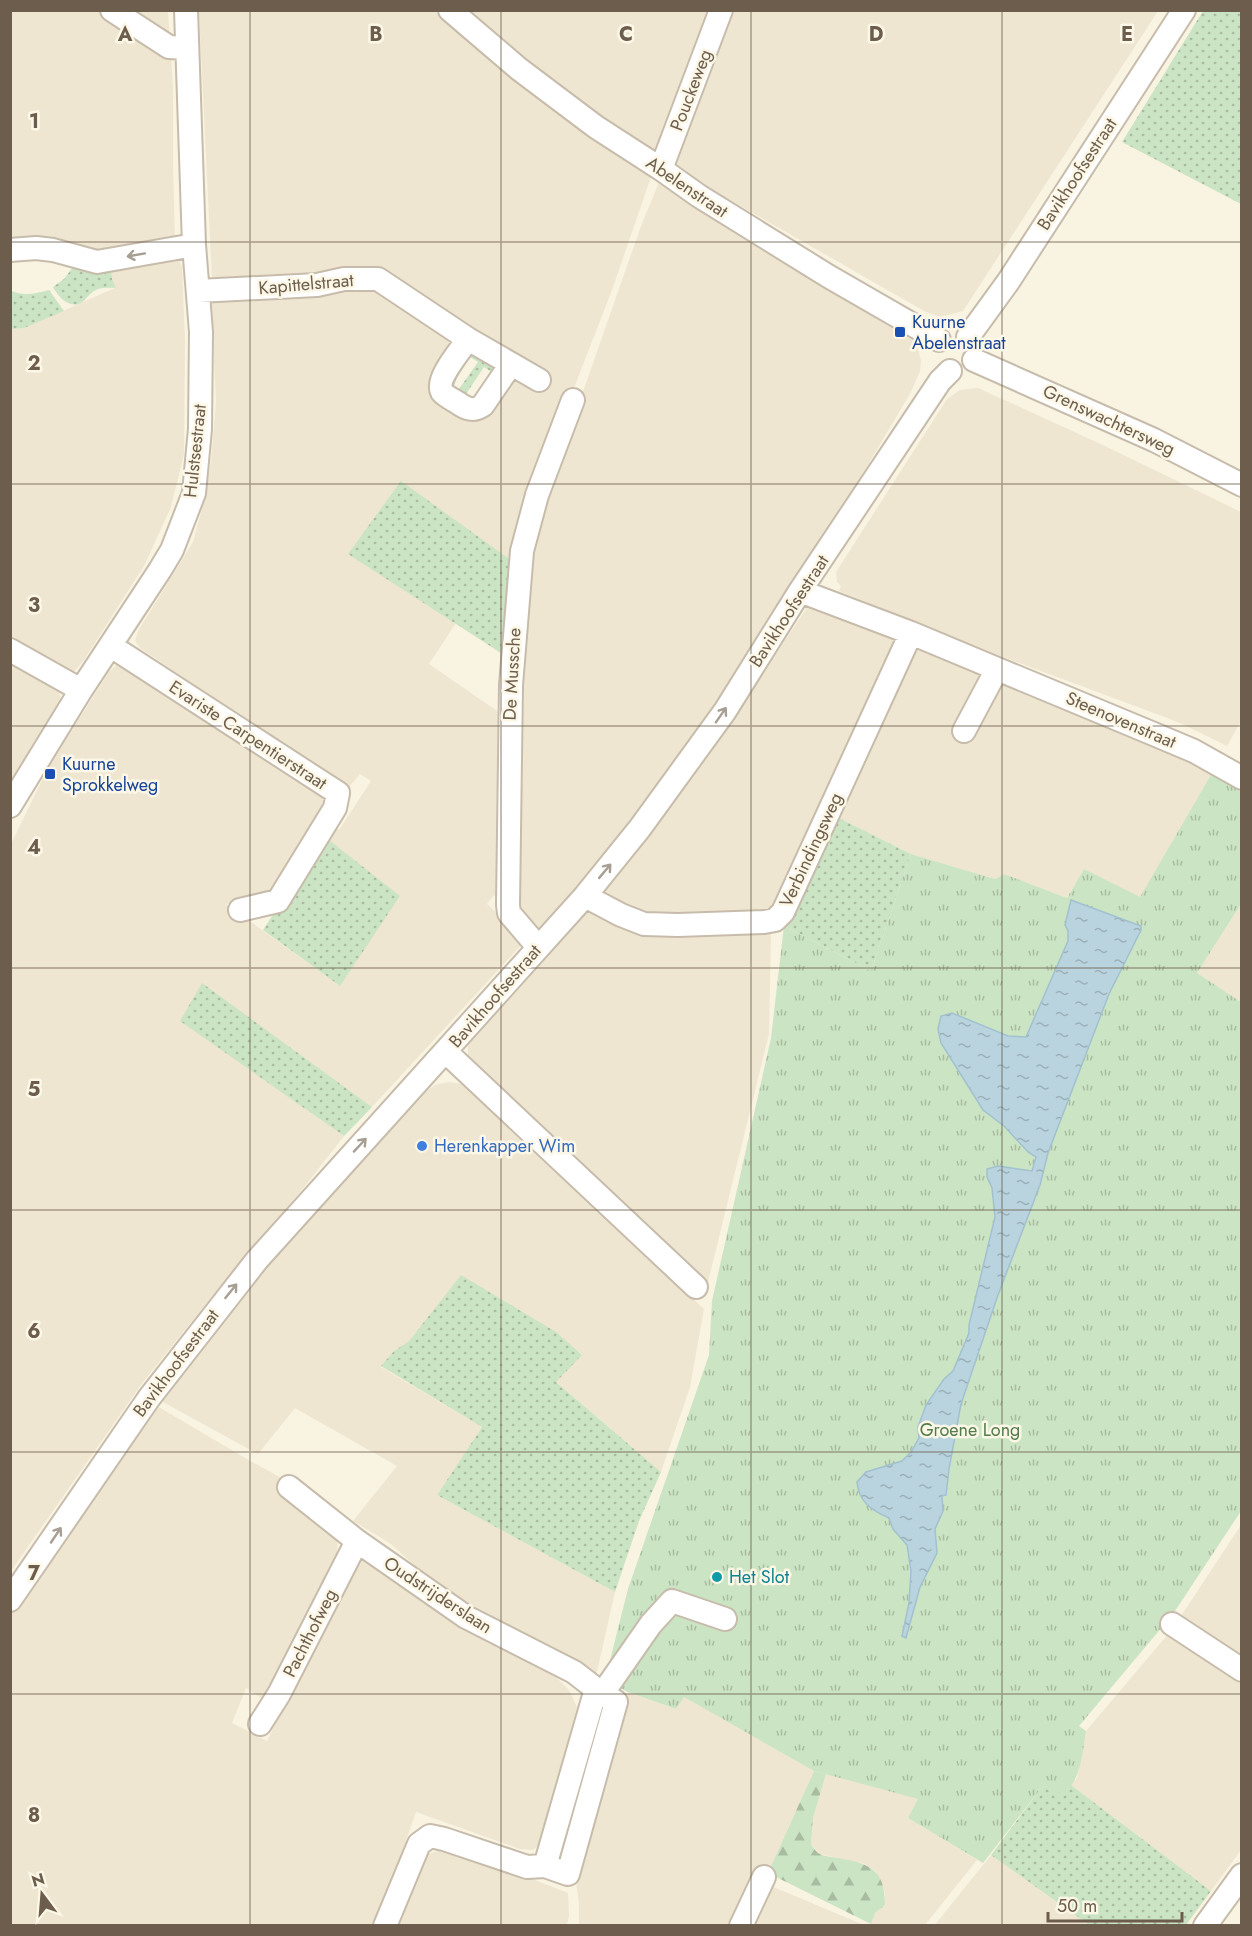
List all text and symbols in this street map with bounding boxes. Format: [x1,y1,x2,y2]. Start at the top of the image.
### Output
text: A [117,20,133,49]
text: B [369,20,383,49]
text: C [619,20,633,49]
text: D [869,20,883,49]
text: E [1121,20,1133,49]
street label: Pouckeweg [664,45,718,135]
text: 1 [29,107,39,136]
street label: Bavikhoofsestraat [1031,112,1123,235]
street label: Abelenstraat [641,150,734,224]
one-way arrow [127,250,146,261]
street label: Kapittelstraat [257,267,355,301]
place label: Kuurne Abelenstraat [912,309,1006,356]
marker: Kuurne Abelenstraat [893,325,907,339]
text: 2 [27,349,41,378]
street label: Grenswachtersweg [1039,378,1179,462]
street label: Hulstsestraat [177,402,213,499]
street label: Bavikhoofsestraat [743,549,835,672]
text: 3 [28,591,40,620]
street label: De Mussche [497,627,527,721]
street label: Evariste Carpentierstraat [164,674,333,796]
street label: Steenovenstraat [1062,685,1181,755]
one-way arrow [715,707,727,724]
place label: Kuurne Sprokkelweg [62,751,158,798]
marker: Kuurne Sprokkelweg [43,767,57,781]
street label: Verbindingsweg [773,788,849,912]
text: 4 [27,833,41,862]
one-way arrow [598,864,612,879]
street label: Bavikhoofsestraat [443,938,548,1053]
text: 5 [28,1075,41,1104]
place label: Herenkapper Wim [434,1133,575,1159]
one-way arrow [353,1138,367,1153]
marker: Herenkapper Wim [415,1139,429,1153]
one-way arrow [225,1284,238,1300]
street label: Bavikhoofsestraat [127,1303,226,1422]
text: 6 [27,1317,41,1346]
park label: Groene Long [920,1417,1020,1443]
one-way arrow [50,1527,62,1543]
street label: Oudstrijderslaan [379,1550,497,1640]
text: 7 [28,1559,41,1588]
place label: Het Slot [729,1564,790,1590]
marker: Het Slot [710,1570,724,1584]
street label: Pachthofweg [277,1584,343,1682]
text: 8 [28,1801,40,1830]
north arrow [12,1864,72,1924]
text: N [29,1867,47,1893]
scale bar [1048,1885,1182,1923]
text: 50 m [1057,1893,1097,1919]

